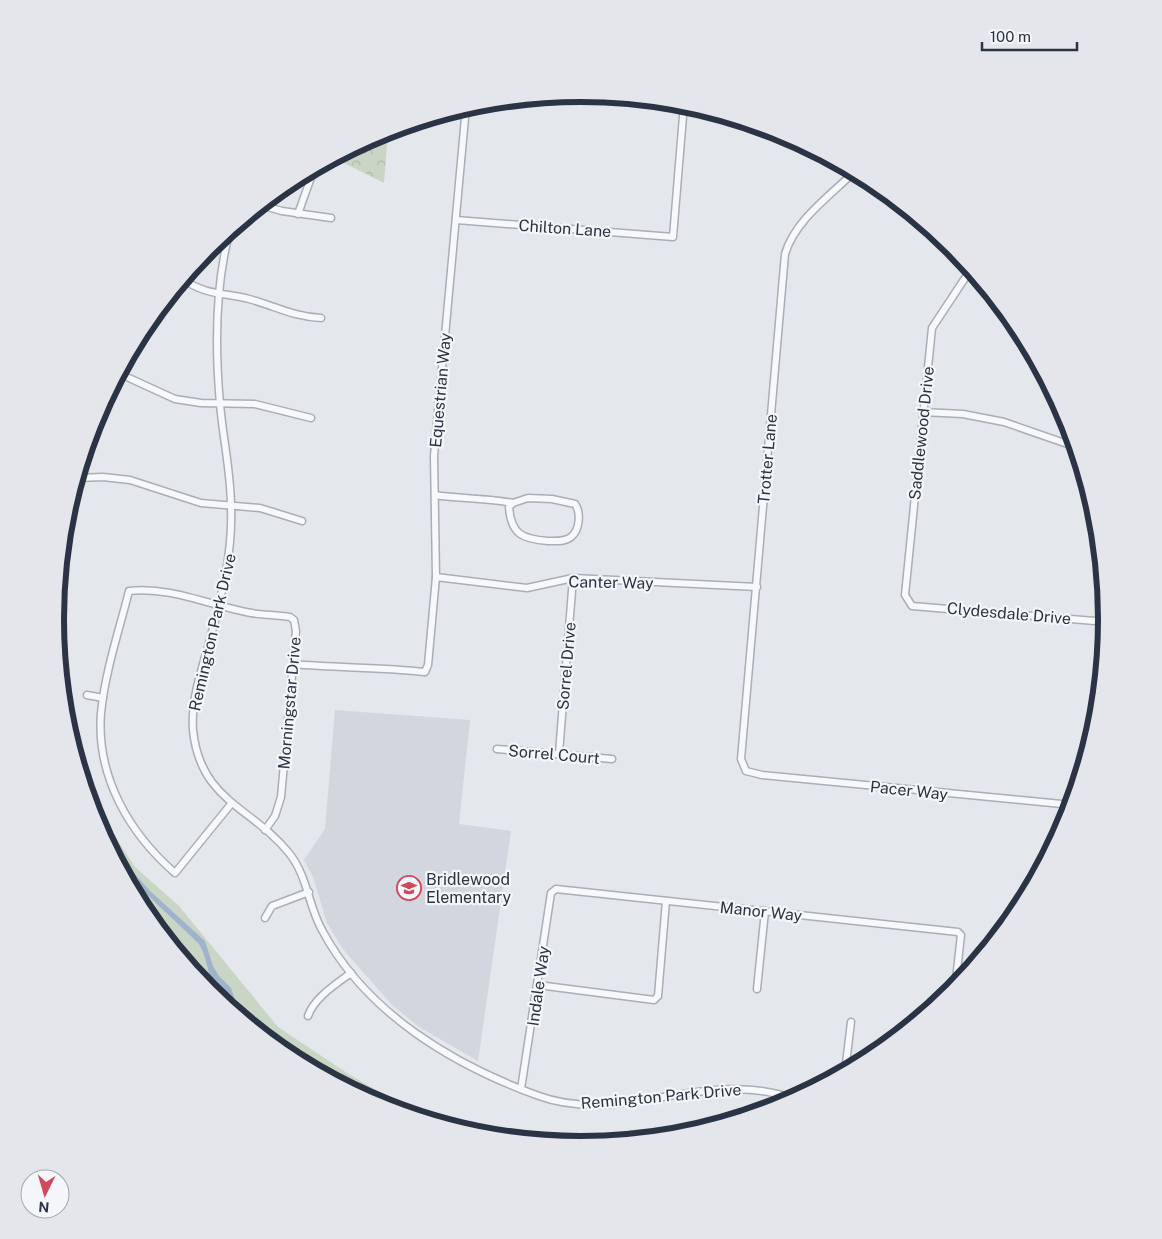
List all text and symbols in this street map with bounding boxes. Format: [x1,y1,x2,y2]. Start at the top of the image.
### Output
scale bar [982,20,1077,52]
text: 100 m [990,28,1031,45]
street label: Chilton Lane [518,216,612,241]
street label: Equestrian Way [426,331,455,448]
street label: Saddlewood Drive [905,365,938,501]
street label: Trotter Lane [754,413,781,505]
street label: Remington Park Drive [185,551,240,713]
street label: Canter Way [568,572,654,593]
street label: Clydesdale Drive [946,599,1072,628]
street label: Sorrel Drive [553,621,580,711]
street label: Morningstar Drive [274,636,305,770]
street label: Sorrel Court [507,741,600,768]
street label: Pacer Way [869,777,949,804]
place label: Bridlewood Elementary [426,870,512,907]
school or university icon: Bridlewood Elementary [396,875,422,901]
street label: Manor Way [719,898,804,925]
street label: Indale Way [523,944,554,1027]
street label: Remington Park Drive [580,1080,742,1113]
north arrow [20,1169,70,1219]
text: N [38,1199,50,1215]

